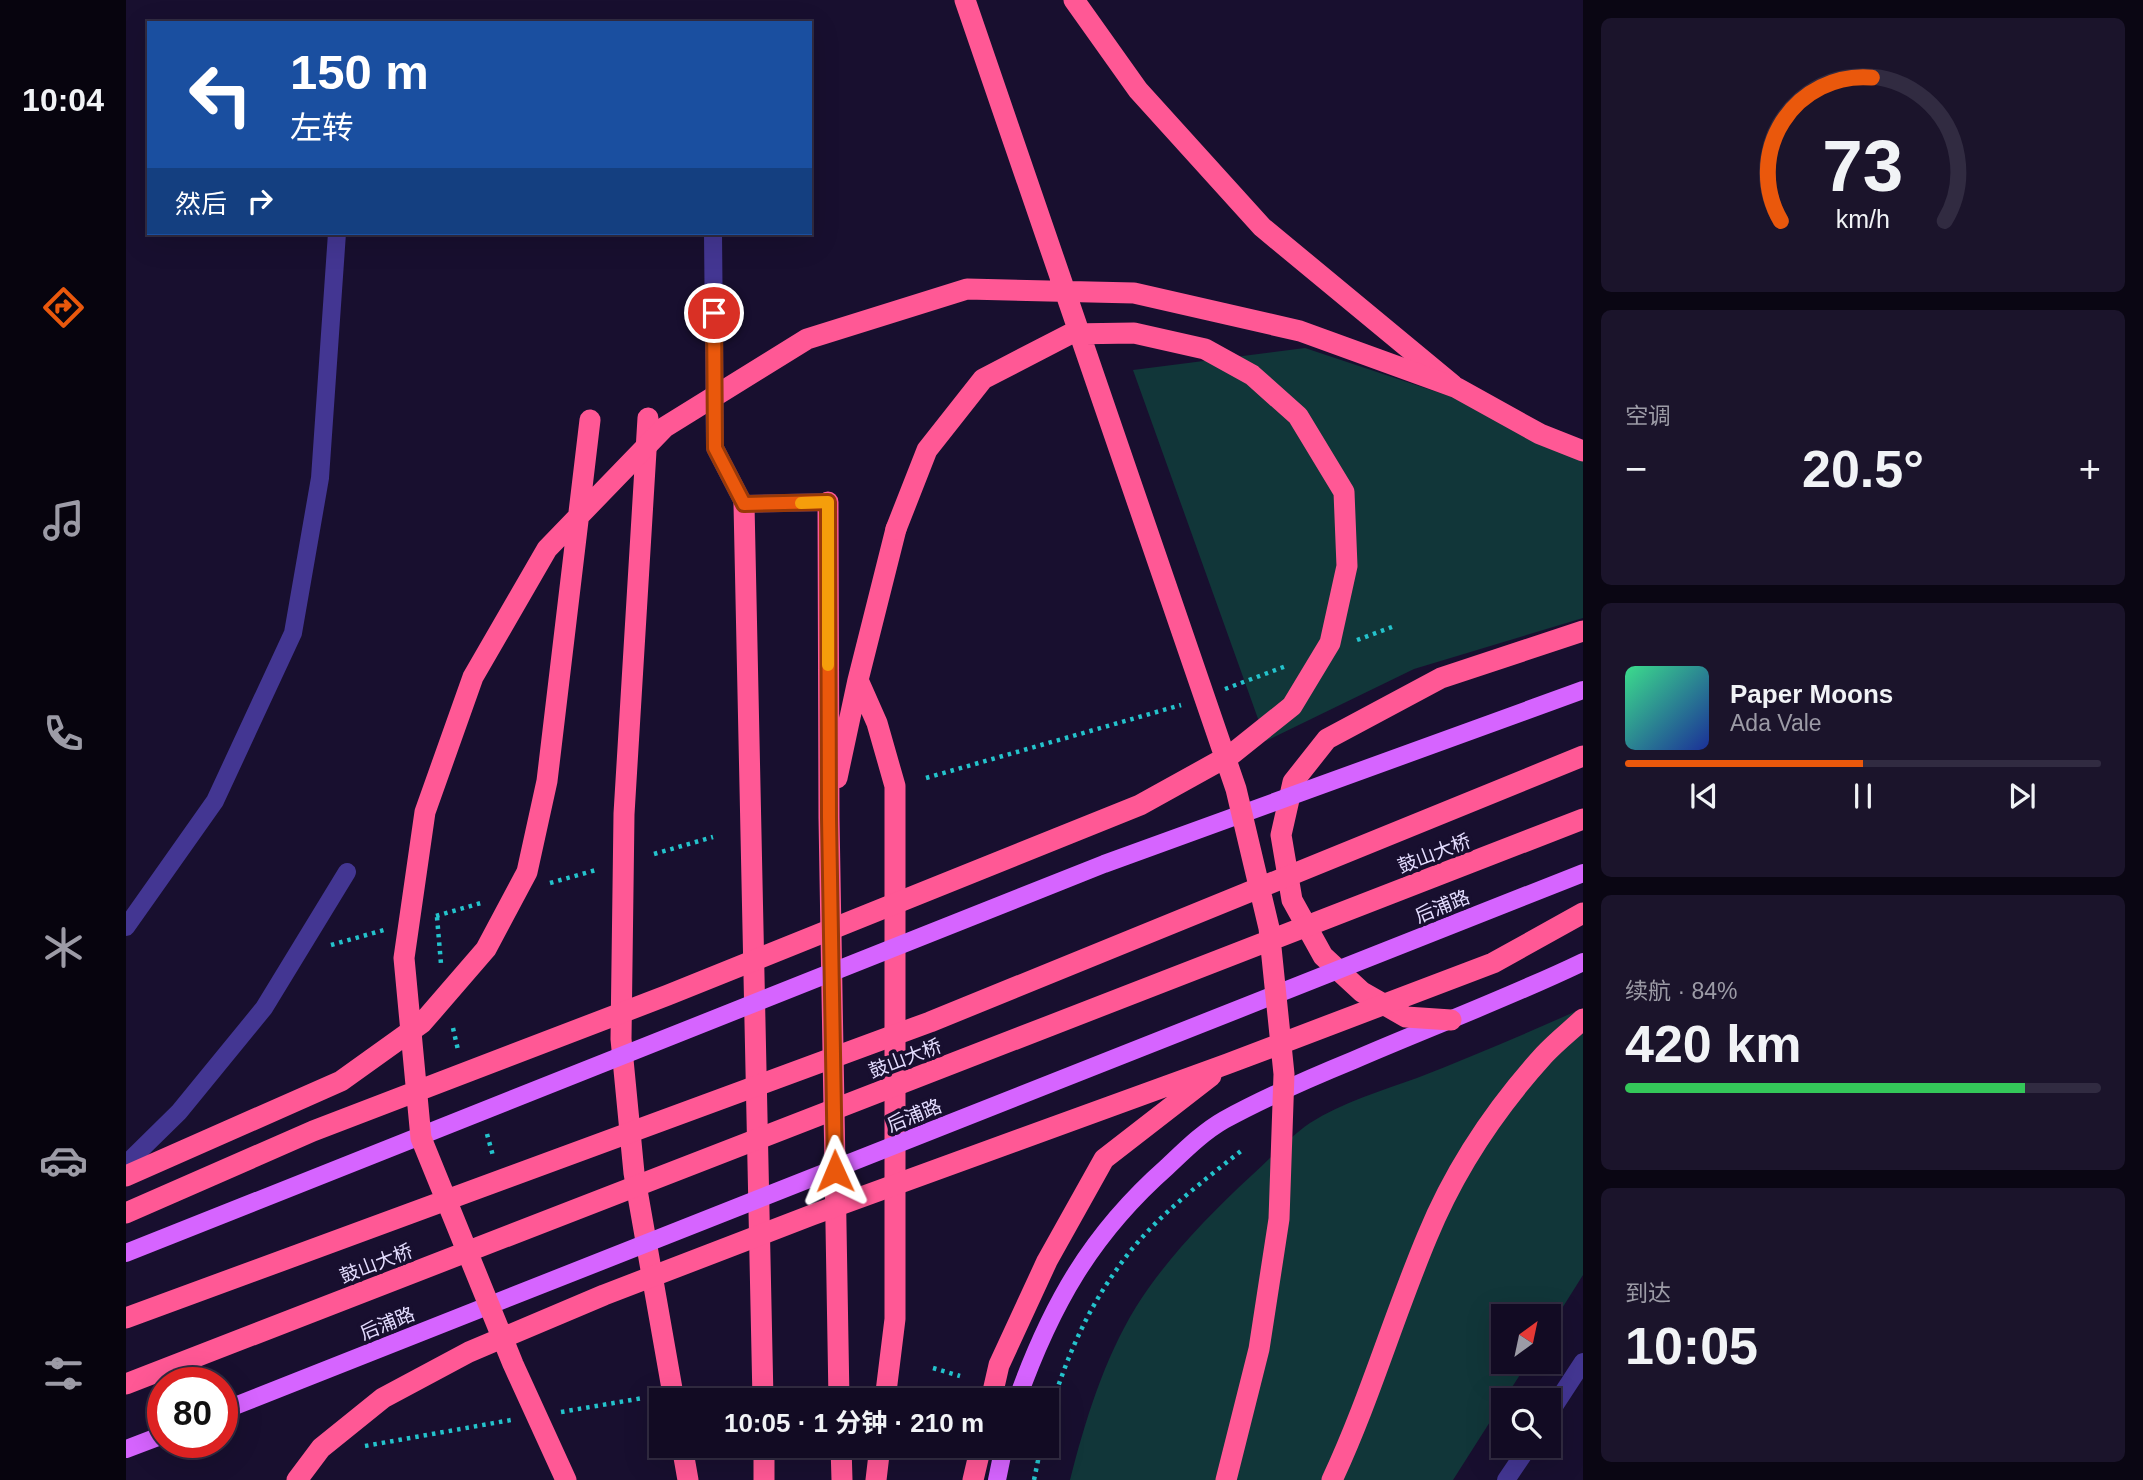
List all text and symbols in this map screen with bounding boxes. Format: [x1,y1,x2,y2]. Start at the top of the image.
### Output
text: 150 m [290,45,429,99]
icon: left [175,49,266,140]
text: 10:04 [22,82,104,118]
text: 左转 [290,110,354,146]
text: 73 [1823,126,1903,207]
icon: right [241,182,279,220]
text: 然后 [175,189,227,219]
text: km/h [1836,205,1890,233]
icon: directions [39,283,88,332]
pin [684,283,744,343]
icon: arrive [695,294,733,332]
text: 空调 [1625,403,1671,429]
text: 20.5° [1802,440,1924,498]
text: − [1625,448,1647,490]
text: + [2079,448,2101,490]
icon: music [39,496,88,545]
text: Paper Moons [1730,679,1893,709]
icon: phone [39,709,88,758]
text: Ada Vale [1730,710,1822,736]
icon: previous [1685,777,1723,815]
icon: pause [1844,777,1882,815]
icon: next [2003,777,2041,815]
street label: 鼓山大桥 [1395,830,1473,877]
street label: 后浦路 [1412,886,1473,927]
icon: climate [39,923,88,972]
text: 续航 · 84% [1625,978,1737,1004]
text: 420 km [1625,1015,1801,1073]
street label: 鼓山大桥 [866,1035,944,1082]
street label: 后浦路 [884,1095,945,1136]
position arrow [798,1134,872,1208]
icon: car [39,1136,88,1185]
street label: 鼓山大桥 [337,1240,415,1287]
text: 到达 [1625,1280,1671,1306]
street label: 后浦路 [357,1303,418,1344]
north arrow [1491,1304,1561,1374]
map controls [1491,1304,1561,1458]
text: 10:05 [1625,1317,1758,1375]
icon: filters [39,1349,88,1398]
speed limit sign: 80 [147,1367,238,1458]
button: search [1491,1388,1561,1458]
text: 10:05 · 1 分钟 · 210 m [724,1408,984,1438]

